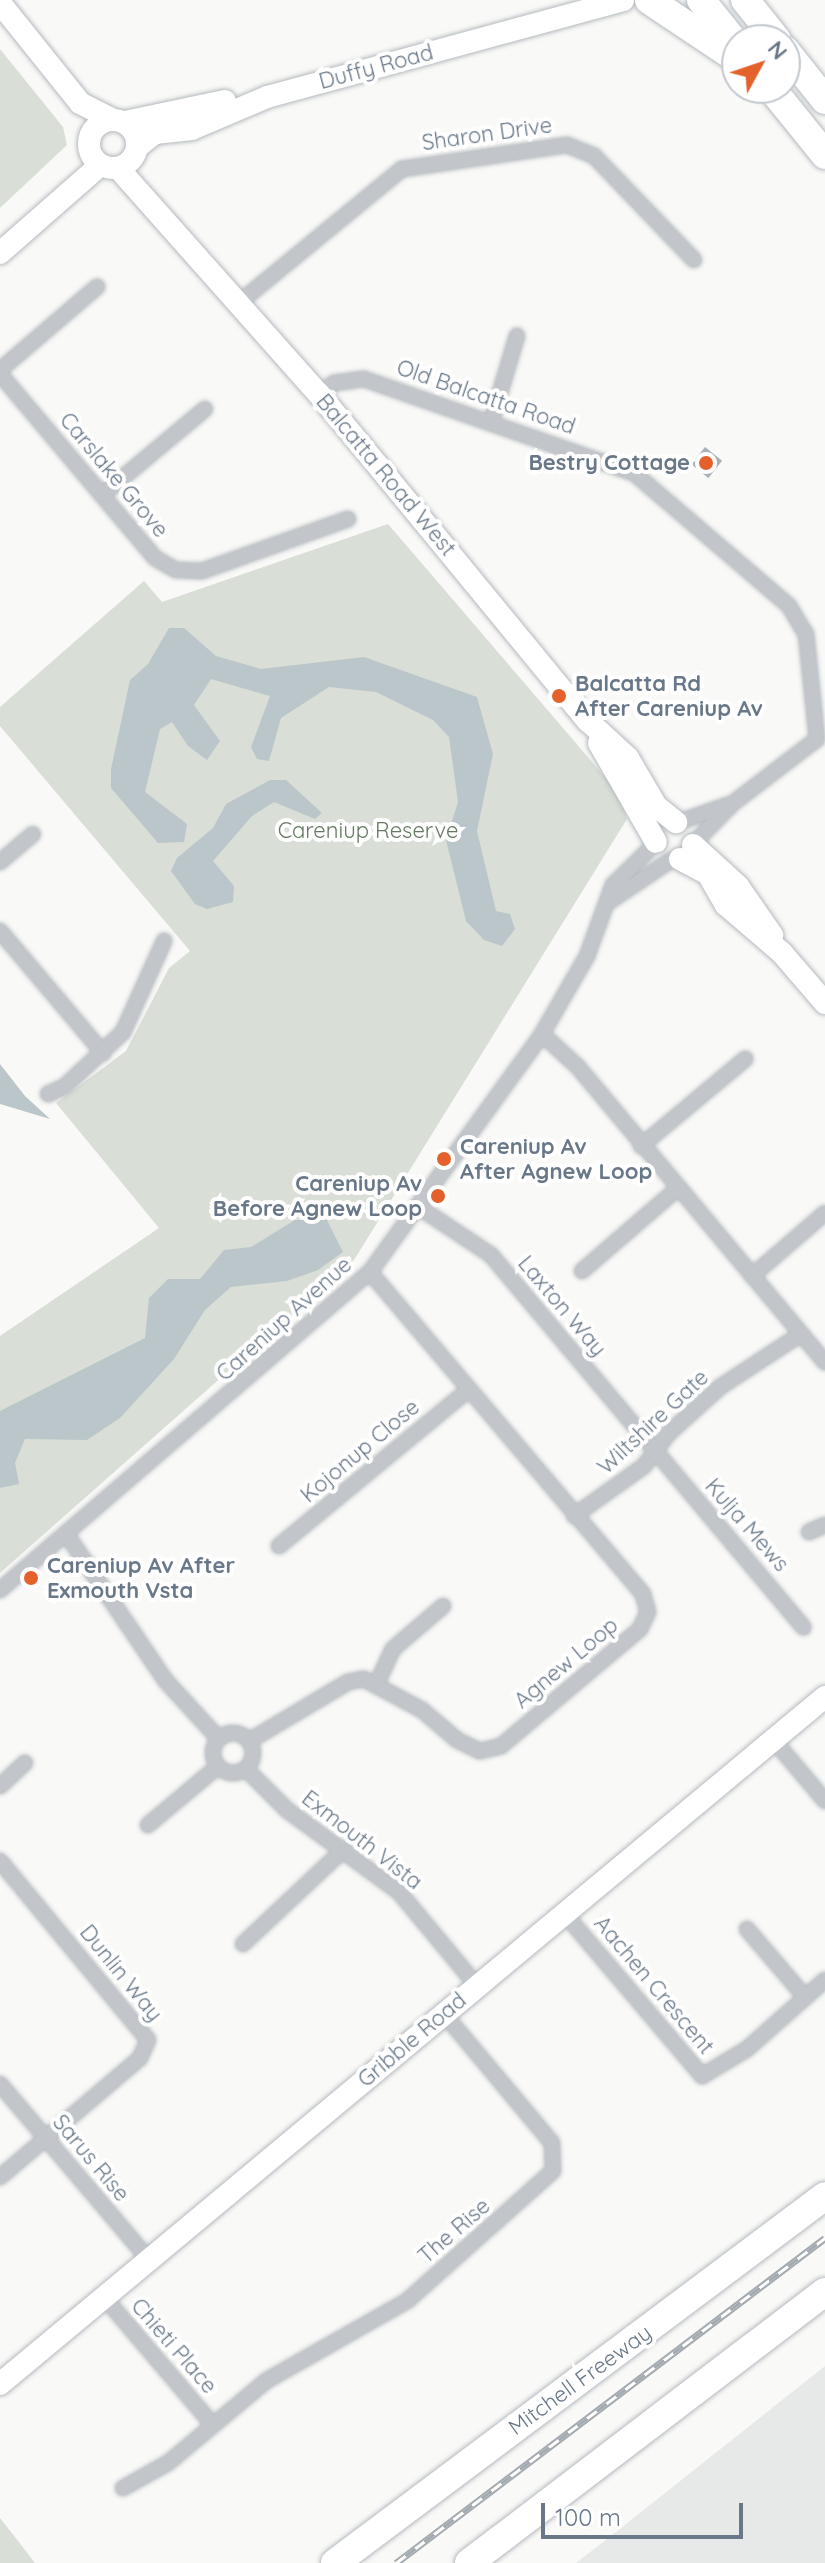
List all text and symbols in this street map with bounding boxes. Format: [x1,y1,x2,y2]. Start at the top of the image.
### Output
north arrow [721,24,801,104]
text: N [762,35,794,65]
street label: Duffy Road [316,39,436,95]
street label: Sharon Drive [420,112,554,156]
street label: Old Balcatta Road [393,354,579,440]
street label: Balcatta Road West [311,389,461,561]
street label: Carslake Grove [54,407,174,543]
place label: Bestry Cottage [528,450,690,476]
marker: Bestry Cottage [697,454,715,472]
place label: Balcatta Rd After Careniup Av [575,670,763,722]
marker: Balcatta Rd After Careniup Av [550,687,568,705]
park label: Careniup Reserve [278,818,458,844]
place label: Careniup Av After Agnew Loop [460,1133,652,1184]
marker: Careniup Av After Agnew Loop [435,1150,453,1168]
place label: Careniup Av Before Agnew Loop [213,1170,422,1222]
marker: Careniup Av Before Agnew Loop [429,1187,447,1205]
street label: Laxton Way [512,1250,612,1362]
street label: Careniup Avenue [211,1251,357,1387]
street label: Wiltshire Gate [592,1364,714,1480]
street label: Kojonup Close [295,1394,425,1508]
street label: Kulja Mews [699,1473,795,1577]
place label: Careniup Av After Exmouth Vsta [47,1552,235,1604]
marker: Careniup Av After Exmouth Vsta [22,1569,40,1587]
street label: Agnew Loop [509,1612,623,1714]
street label: Exmouth Vista [297,1785,427,1895]
street label: Aachen Crescent [589,1911,719,2059]
street label: Dunlin Way [74,1919,168,2027]
street label: Gribble Road [353,1987,471,2093]
street label: Sarus Rise [47,2109,135,2207]
street label: The Rise [413,2193,495,2269]
street label: Chieti Place [125,2293,223,2399]
street label: Mitchell Freeway [503,2319,657,2441]
scale bar [545,2487,747,2537]
text: 100 m [555,2502,621,2532]

